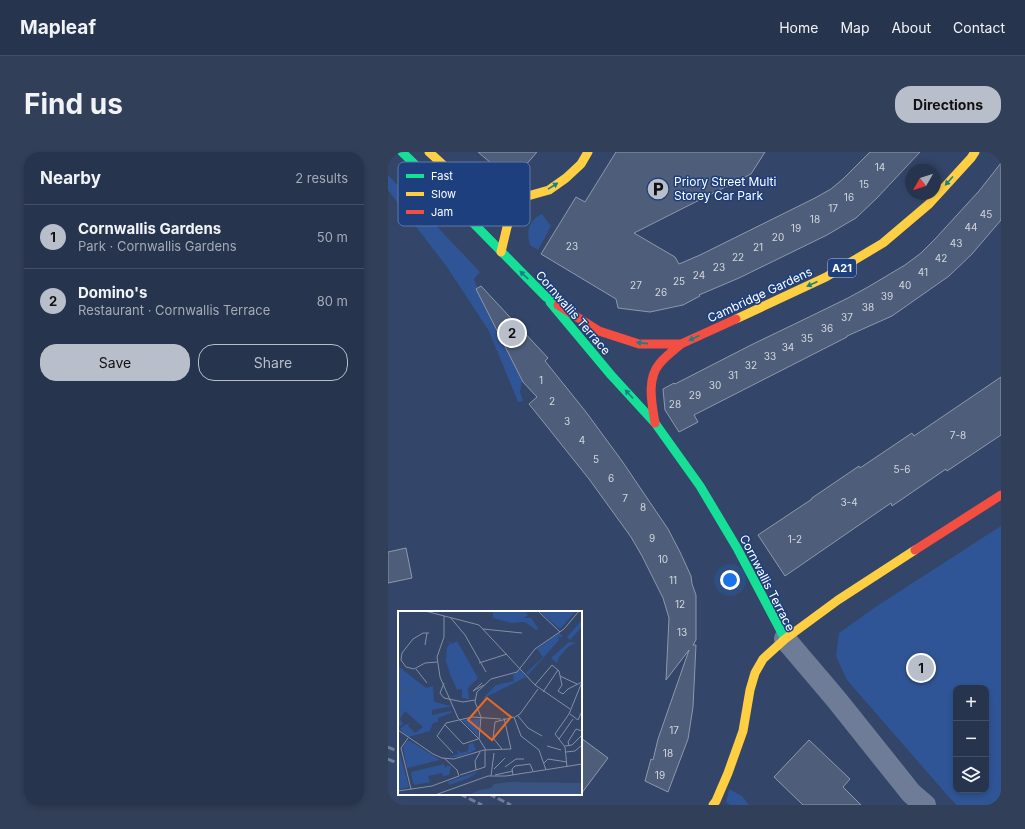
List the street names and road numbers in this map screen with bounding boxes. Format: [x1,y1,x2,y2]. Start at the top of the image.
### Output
road number: A21 [828,259,856,277]
street label: Cambridge Gardens [705,264,815,325]
street label: Cornwallis Terrace [533,268,614,358]
street label: Cornwallis Terrace [737,532,798,634]

